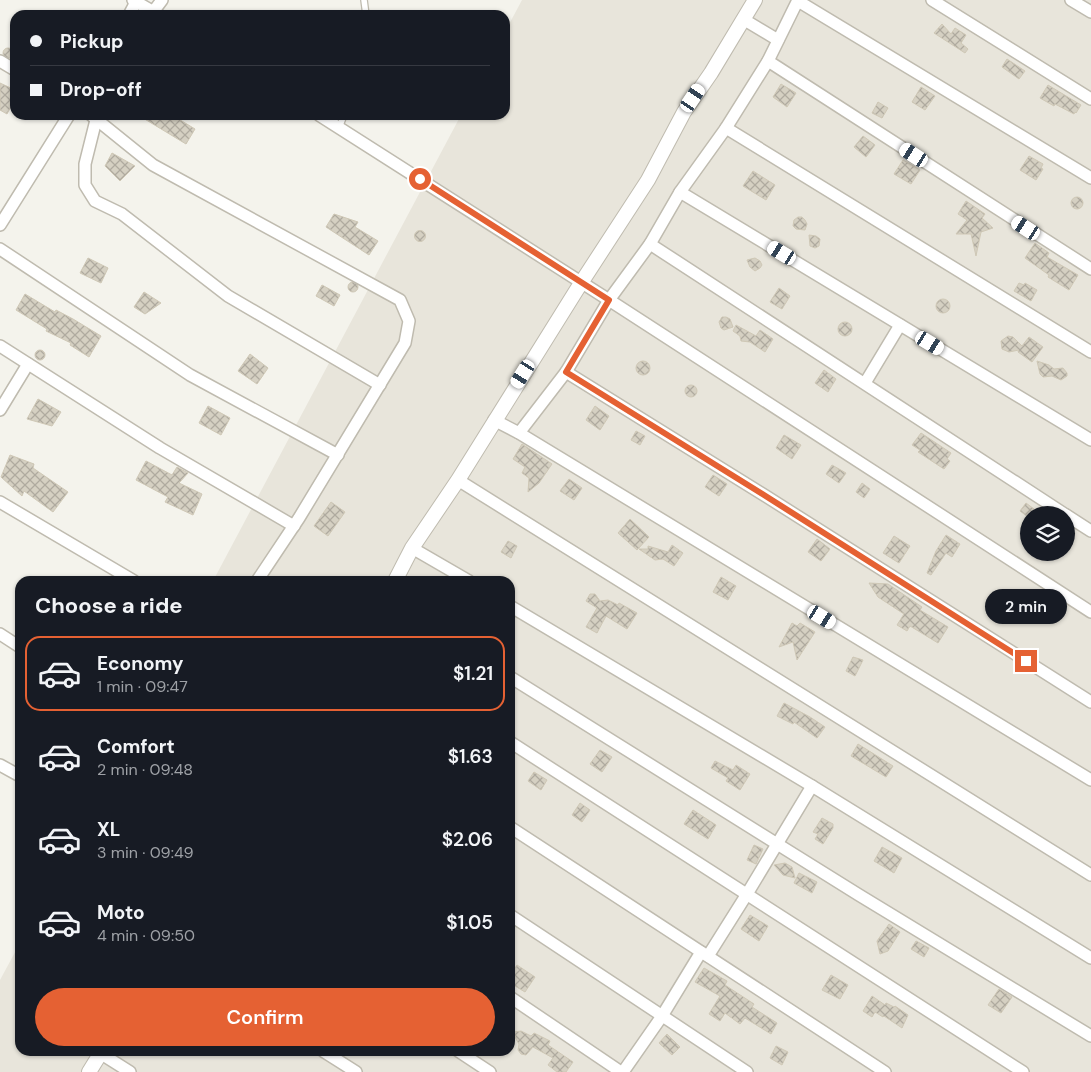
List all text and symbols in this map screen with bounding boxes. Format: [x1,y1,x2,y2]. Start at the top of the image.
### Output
text: Pickup [60,29,124,54]
text: Drop-off [60,77,142,102]
car [678,81,707,115]
car [897,141,930,169]
route start [409,168,431,190]
car [1009,214,1042,242]
car [765,239,798,267]
car [913,329,946,357]
car [508,357,537,391]
map controls [1020,506,1075,561]
button: layers [1020,506,1075,561]
callout: 2 min [985,588,1067,624]
text: Choose a ride [35,591,183,620]
text: 2 min [1005,596,1047,617]
car [805,603,838,631]
route end [1015,650,1037,672]
icon: car [37,651,82,696]
text: Economy [97,651,184,676]
text: $1.21 [453,661,493,686]
text: 1 min · 09:47 [97,676,188,697]
icon: car [37,734,82,779]
text: Comfort [97,734,175,759]
text: $1.63 [448,744,493,769]
text: 2 min · 09:48 [97,759,193,780]
icon: car [37,817,82,862]
text: XL [97,817,120,842]
text: $2.06 [442,827,493,852]
text: 3 min · 09:49 [97,842,194,863]
icon: car [37,900,82,945]
text: Moto [97,900,145,925]
text: $1.05 [446,910,493,935]
text: 4 min · 09:50 [97,925,195,946]
button: Confirm [35,988,495,1046]

